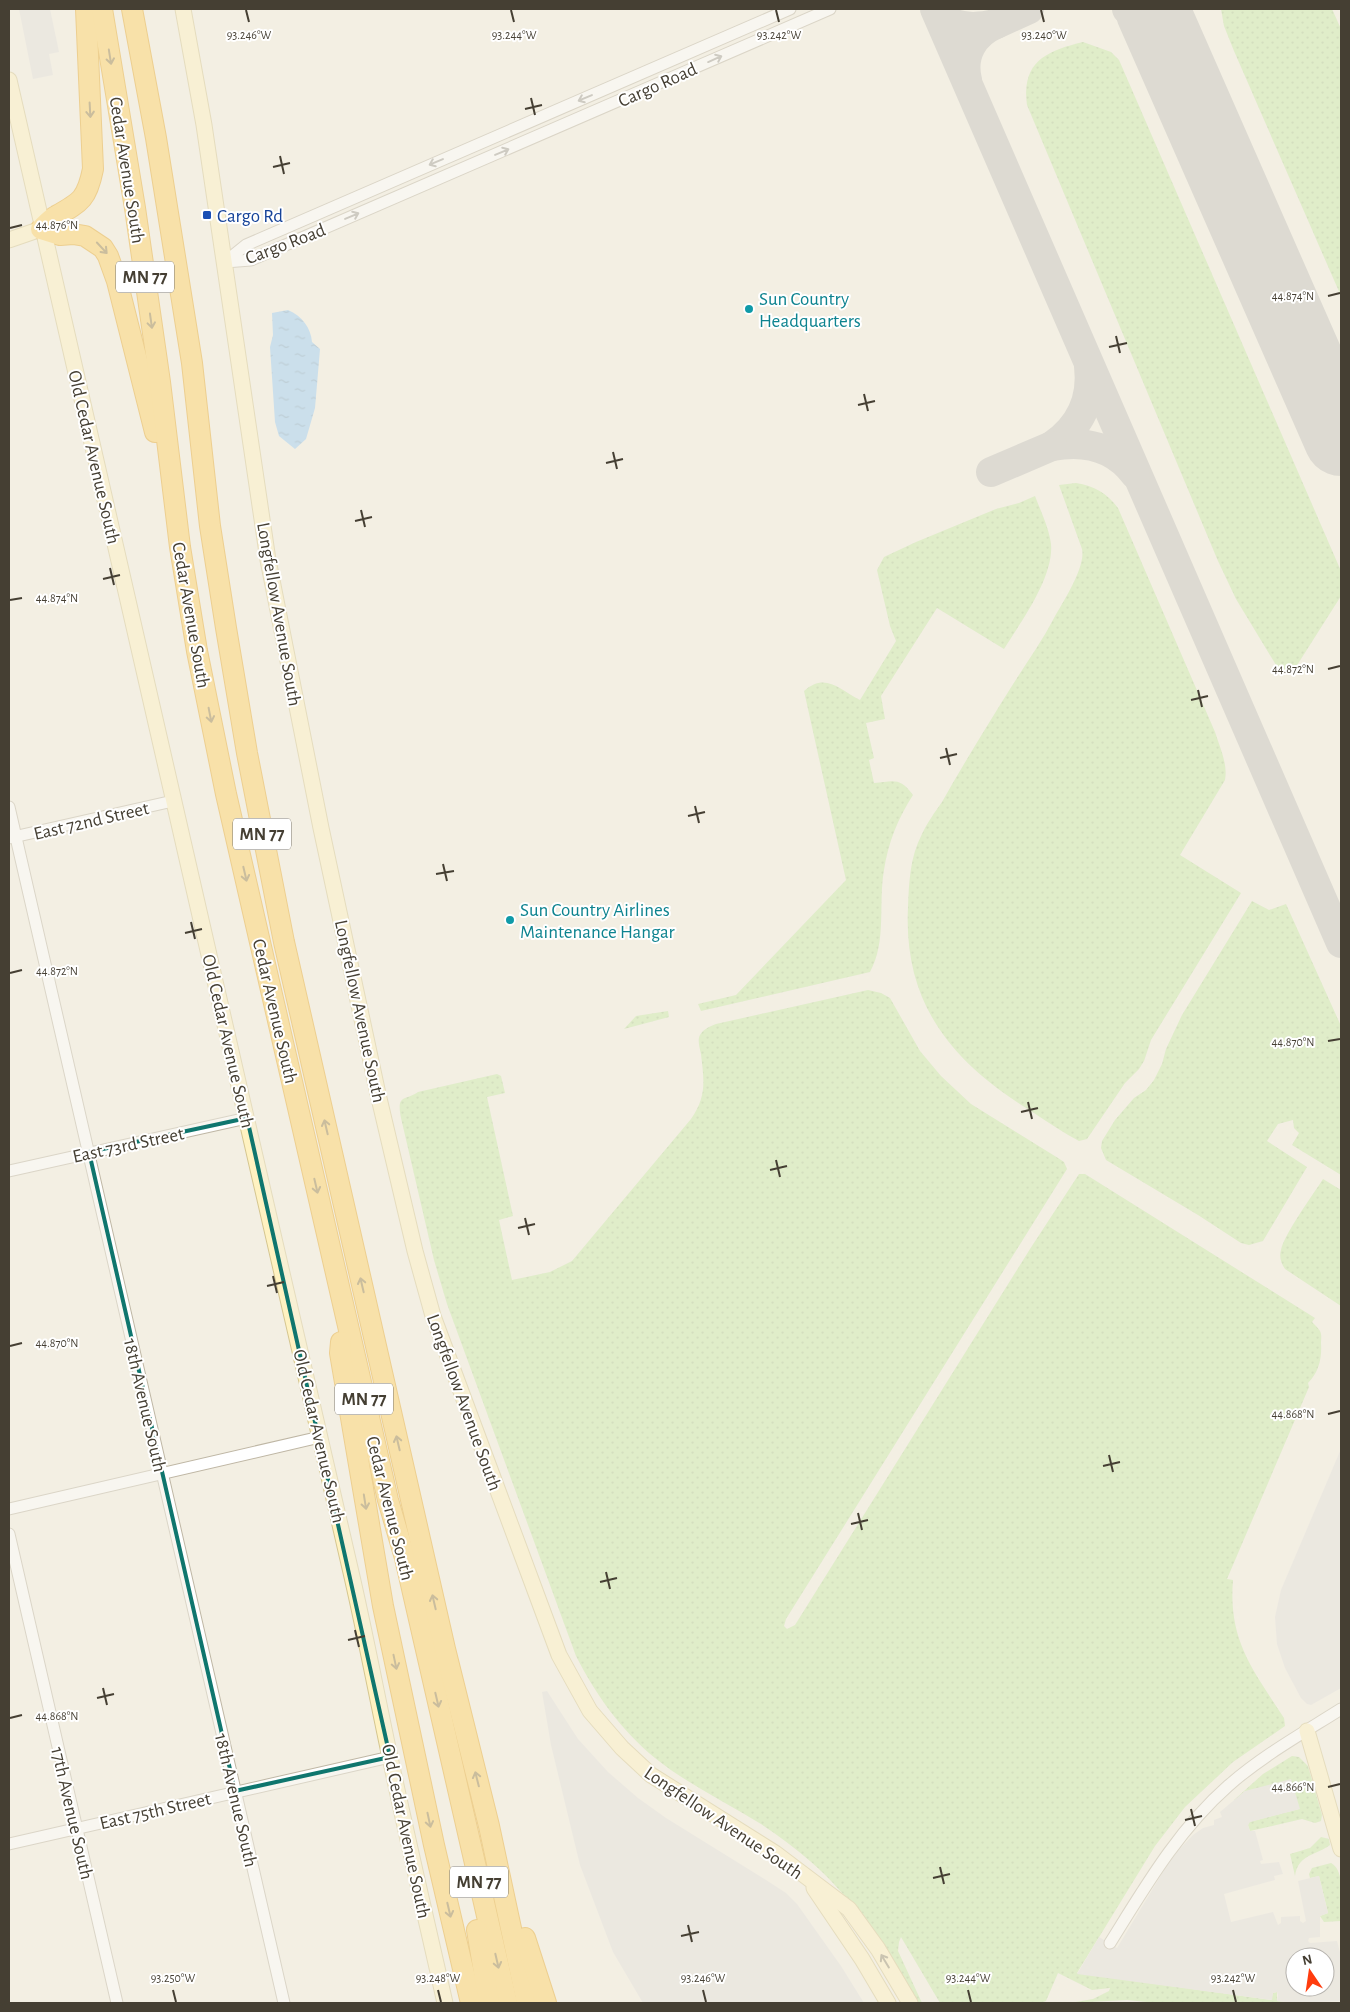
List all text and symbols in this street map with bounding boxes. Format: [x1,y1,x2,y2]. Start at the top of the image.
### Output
text: 93.246°W [227,29,272,41]
text: 93.244°W [492,29,537,41]
text: 93.242°W [757,29,801,41]
text: 93.240°W [1021,29,1067,41]
one-way arrow [105,49,115,65]
one-way arrow [707,54,722,64]
street label: Cargo Road [615,60,700,111]
one-way arrow [578,93,593,103]
street label: Cedar Avenue South [106,96,147,245]
one-way arrow [86,102,95,118]
one-way arrow [494,146,509,156]
one-way arrow [429,158,444,168]
place label: Cargo Rd [217,207,283,226]
marker: Cargo Rd [201,209,213,221]
one-way arrow [344,211,359,221]
text: 44.876°N [36,219,78,231]
street label: Cargo Road [243,220,328,268]
one-way arrow [96,242,108,254]
road number: MN 77 [116,262,174,292]
place label: Sun Country Headquarters [759,290,861,331]
text: 44.874°N [1272,290,1314,302]
marker: Sun Country Headquarters [743,303,755,315]
one-way arrow [147,313,157,329]
street label: Old Cedar Avenue South [64,369,123,546]
street label: Longfellow Avenue South [253,521,304,708]
street label: Cedar Avenue South [168,541,213,690]
text: 44.874°N [36,592,78,604]
text: 44.872°N [1272,663,1314,675]
one-way arrow [206,707,216,723]
street label: East 72nd Street [32,799,151,844]
road number: MN 77 [233,819,291,850]
one-way arrow [240,866,250,882]
place label: Sun Country Airlines Maintenance Hangar [520,901,675,942]
marker: Sun Country Airlines Maintenance Hangar [504,914,516,926]
street label: Longfellow Avenue South [331,918,388,1104]
street label: Cedar Avenue South [249,937,300,1086]
street label: Old Cedar Avenue South [198,953,257,1130]
text: 44.872°N [36,965,78,977]
text: 44.870°N [1271,1036,1315,1048]
one-way arrow [321,1119,330,1135]
street label: East 73rd Street [71,1124,186,1167]
one-way arrow [312,1178,321,1194]
one-way arrow [357,1278,366,1294]
street label: Longfellow Avenue South [423,1312,504,1493]
text: 44.870°N [35,1337,79,1349]
street label: 18th Avenue South [120,1337,169,1474]
street label: Old Cedar Avenue South [289,1348,348,1525]
road number: MN 77 [335,1384,393,1415]
text: 44.868°N [1271,1408,1315,1420]
street label: Cedar Avenue South [362,1434,417,1582]
one-way arrow [393,1436,402,1452]
one-way arrow [360,1494,370,1510]
one-way arrow [429,1594,438,1610]
one-way arrow [391,1653,400,1669]
one-way arrow [433,1691,442,1707]
text: 44.868°N [35,1710,79,1722]
street label: 18th Avenue South [211,1732,260,1869]
street label: Old Cedar Avenue South [378,1742,433,1920]
street label: 17th Avenue South [47,1745,96,1882]
street label: Longfellow Avenue South [641,1763,806,1883]
one-way arrow [472,1771,482,1787]
text: 44.866°N [1272,1781,1314,1793]
street label: East 75th Street [98,1789,213,1833]
one-way arrow [425,1812,434,1828]
road number: MN 77 [450,1866,508,1898]
one-way arrow [445,1901,454,1917]
north arrow [1285,1947,1335,1997]
text: N [1301,1952,1314,1968]
one-way arrow [493,1953,502,1969]
one-way arrow [879,1955,889,1969]
text: 93.250°W [151,1972,196,1984]
text: 93.248°W [416,1972,461,1984]
text: 93.246°W [681,1972,726,1984]
text: 93.244°W [946,1972,991,1984]
text: 93.242°W [1211,1972,1255,1984]

